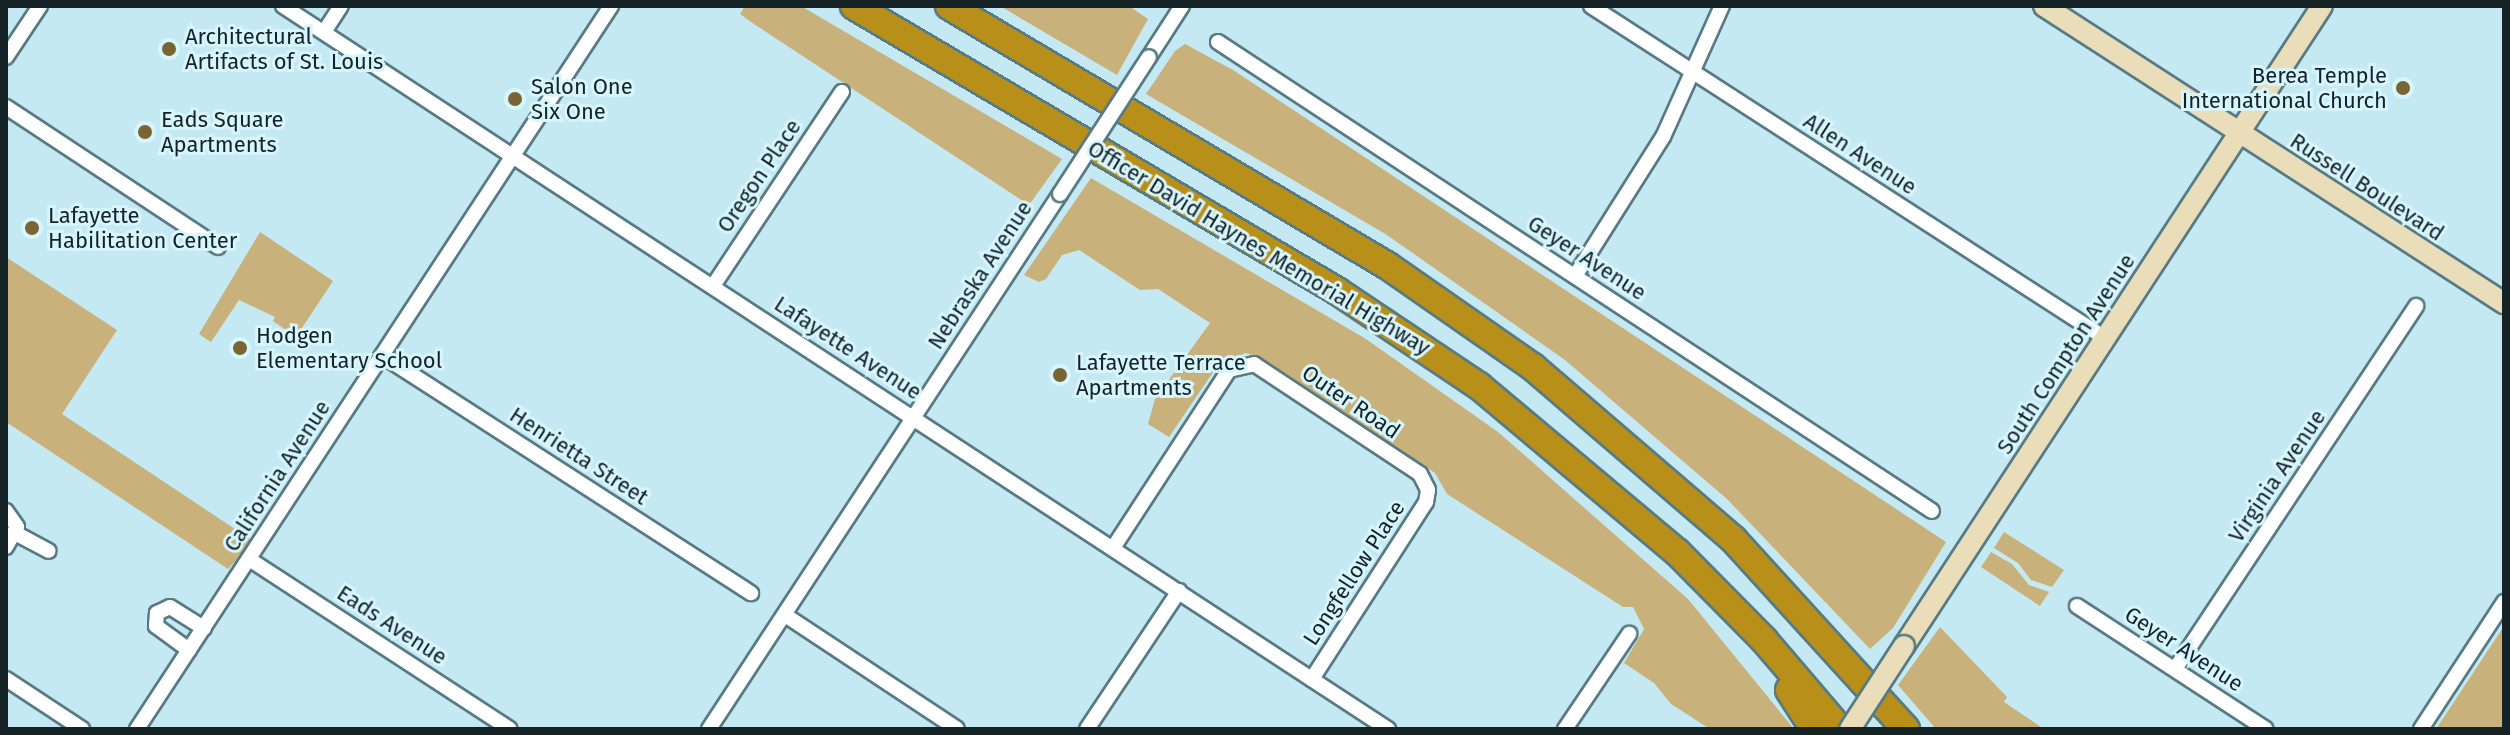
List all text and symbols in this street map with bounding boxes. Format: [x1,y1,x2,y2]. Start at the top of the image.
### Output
place label: Architectural Artifacts of St. Louis [185,23,383,74]
marker: Architectural Artifacts of St. Louis [160,40,178,58]
place label: Berea Temple International Church [2182,62,2387,114]
place label: Salon One Six One [531,73,633,124]
marker: Berea Temple International Church [2394,79,2412,97]
marker: Salon One Six One [506,90,524,108]
place label: Eads Square Apartments [161,106,283,158]
street label: Allen Avenue [1799,108,1921,200]
street label: Oregon Place [712,114,806,238]
marker: Eads Square Apartments [136,123,154,141]
street label: Russell Boulevard [2285,127,2449,247]
street label: Officer David Haynes Memorial Highway [1083,135,1435,361]
street label: Nebraska Avenue [922,196,1038,354]
place label: Lafayette Habilitation Center [48,202,237,254]
street label: Geyer Avenue [1523,210,1651,306]
marker: Lafayette Habilitation Center [23,219,41,237]
street label: South Compton Avenue [1991,249,2141,459]
street label: Lafayette Avenue [769,291,927,405]
place label: Hodgen Elementary School [256,322,442,374]
marker: Hodgen Elementary School [231,339,249,357]
place label: Lafayette Terrace Apartments [1076,349,1246,400]
street label: Outer Road [1297,360,1405,444]
marker: Lafayette Terrace Apartments [1051,366,1069,384]
street label: California Avenue [218,395,336,557]
street label: Henrietta Street [505,401,653,511]
street label: Virginia Avenue [2223,405,2331,547]
street label: Longfellow Place [1297,496,1411,650]
street label: Eads Avenue [332,580,452,670]
street label: Geyer Avenue [2120,601,2248,697]

